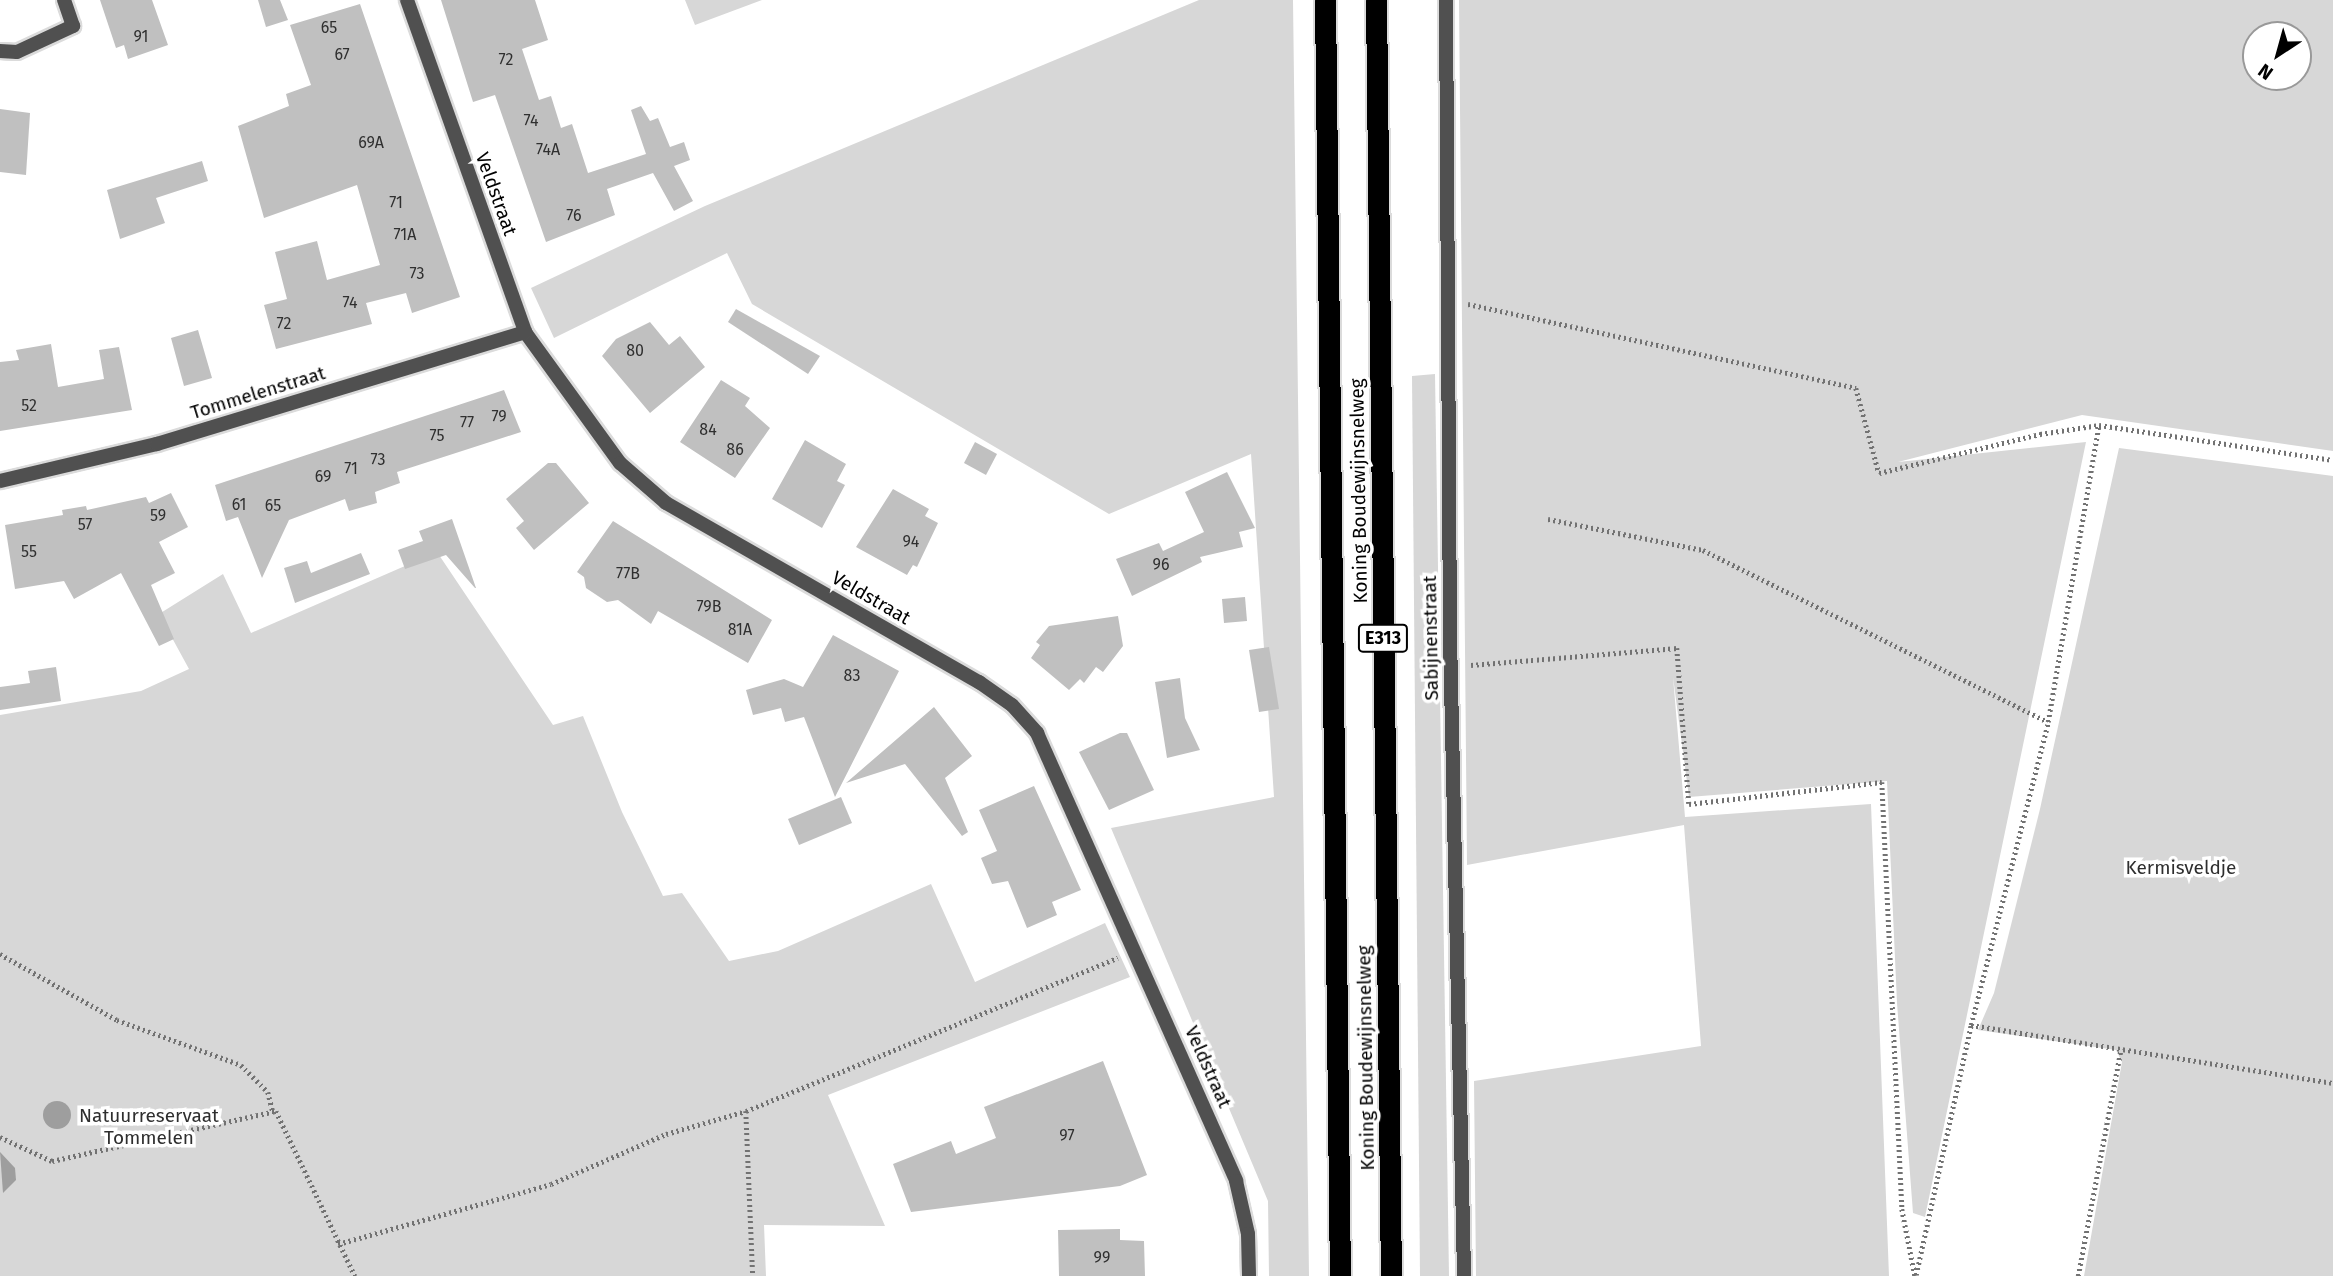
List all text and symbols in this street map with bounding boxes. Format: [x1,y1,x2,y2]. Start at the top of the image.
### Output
house number: 65 [321,18,337,38]
north arrow [2242,21,2312,91]
house number: 91 [133,27,149,47]
house number: 67 [334,45,350,65]
house number: 72 [499,50,513,70]
text: N [2254,59,2277,85]
house number: 74 [524,111,538,131]
house number: 69A [358,133,384,153]
house number: 74A [536,140,560,160]
street label: Veldstraat [470,149,522,239]
house number: 71 [389,193,403,213]
house number: 76 [566,206,582,226]
house number: 71A [394,225,416,245]
house number: 73 [410,264,424,284]
house number: 74 [343,293,357,313]
house number: 72 [277,314,291,334]
house number: 80 [626,341,644,361]
street label: Tommelenstraat [188,362,328,424]
street label: Koning Boudewijnsnelweg [1346,378,1372,604]
house number: 52 [21,396,37,416]
house number: 79 [491,407,507,427]
house number: 77 [460,413,474,433]
house number: 84 [699,420,717,440]
house number: 75 [430,426,444,446]
house number: 86 [726,440,744,460]
house number: 73 [371,450,385,470]
house number: 71 [344,459,358,479]
house number: 69 [315,467,331,487]
house number: 61 [232,495,246,515]
house number: 65 [265,496,281,516]
house number: 59 [150,506,166,526]
house number: 57 [78,515,92,535]
house number: 94 [903,532,919,552]
house number: 55 [21,542,37,562]
house number: 96 [1153,555,1169,575]
house number: 77B [616,564,640,584]
street label: Veldstraat [828,566,914,630]
street label: Sabijnenstraat [1419,575,1443,701]
house number: 79B [697,597,721,617]
house number: 81A [728,620,752,640]
road number: E313 [1357,624,1409,652]
house number: 83 [844,666,860,686]
park label: Kermisveldje [2126,857,2236,879]
street label: Koning Boudewijnsnelweg [1353,945,1379,1171]
street label: Veldstraat [1180,1023,1236,1111]
park label: Natuurreservaat Tommelen [79,1105,219,1149]
house number: 97 [1059,1126,1075,1146]
house number: 99 [1094,1248,1110,1268]

